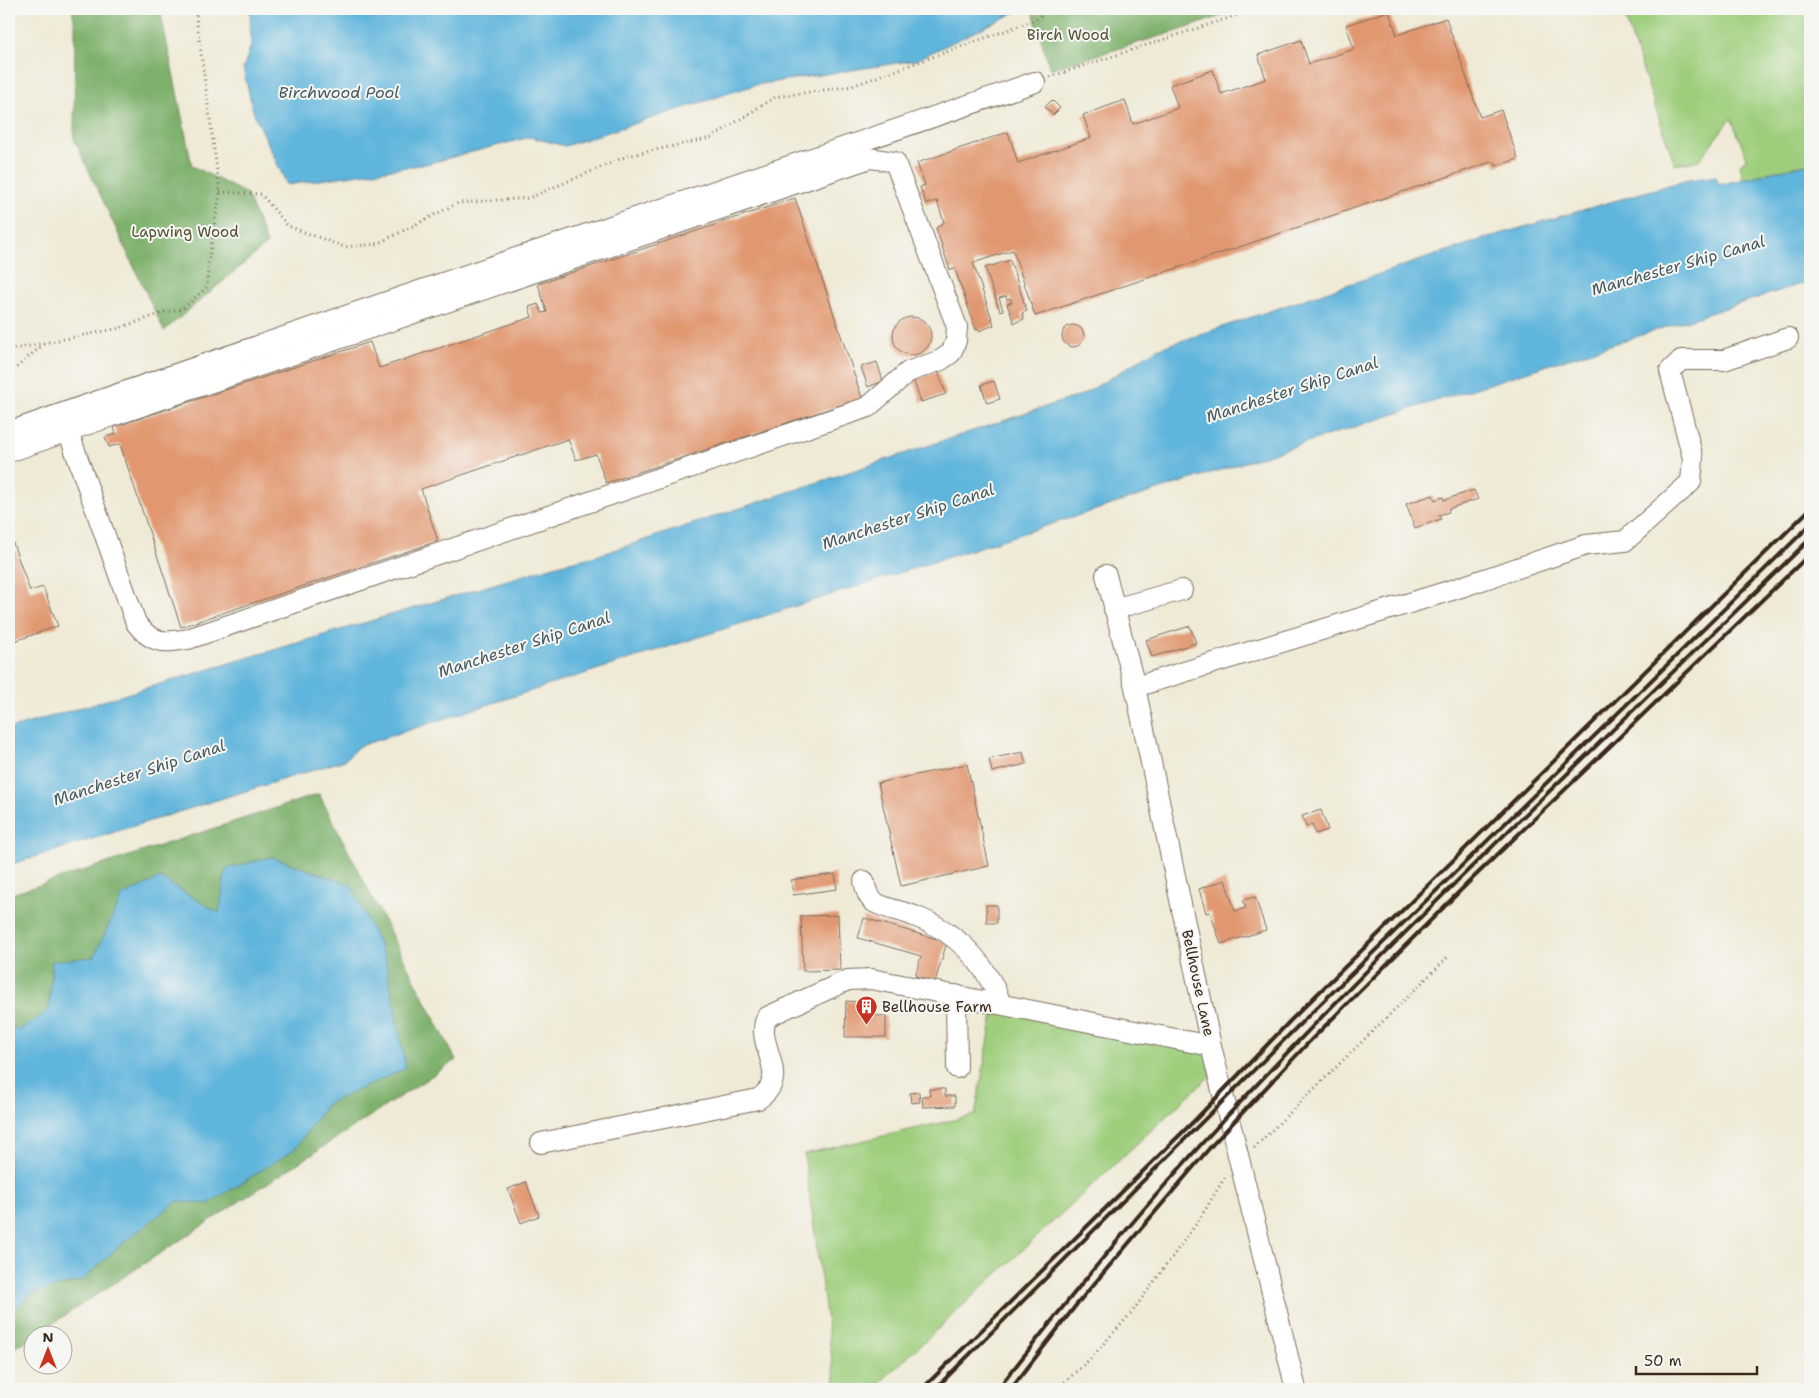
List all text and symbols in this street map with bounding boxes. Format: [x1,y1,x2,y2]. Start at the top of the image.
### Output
park label: Birch Wood [1027,25,1110,45]
water label: Birchwood Pool [279,82,399,103]
park label: Lapwing Wood [131,222,239,242]
water label: Manchester Ship Canal [1589,231,1768,300]
water label: Manchester Ship Canal [1203,352,1381,427]
water label: Manchester Ship Canal [819,479,997,554]
water label: Manchester Ship Canal [435,607,613,682]
water label: Manchester Ship Canal [50,735,228,810]
street label: Bellhouse Lane [1177,928,1219,1038]
building icon: Bellhouse Farm [854,995,878,1026]
place label: Bellhouse Farm [882,997,992,1017]
north arrow [22,1326,72,1376]
text: N [42,1328,54,1346]
scale bar [1636,1343,1758,1375]
text: 50 m [1644,1351,1682,1371]

